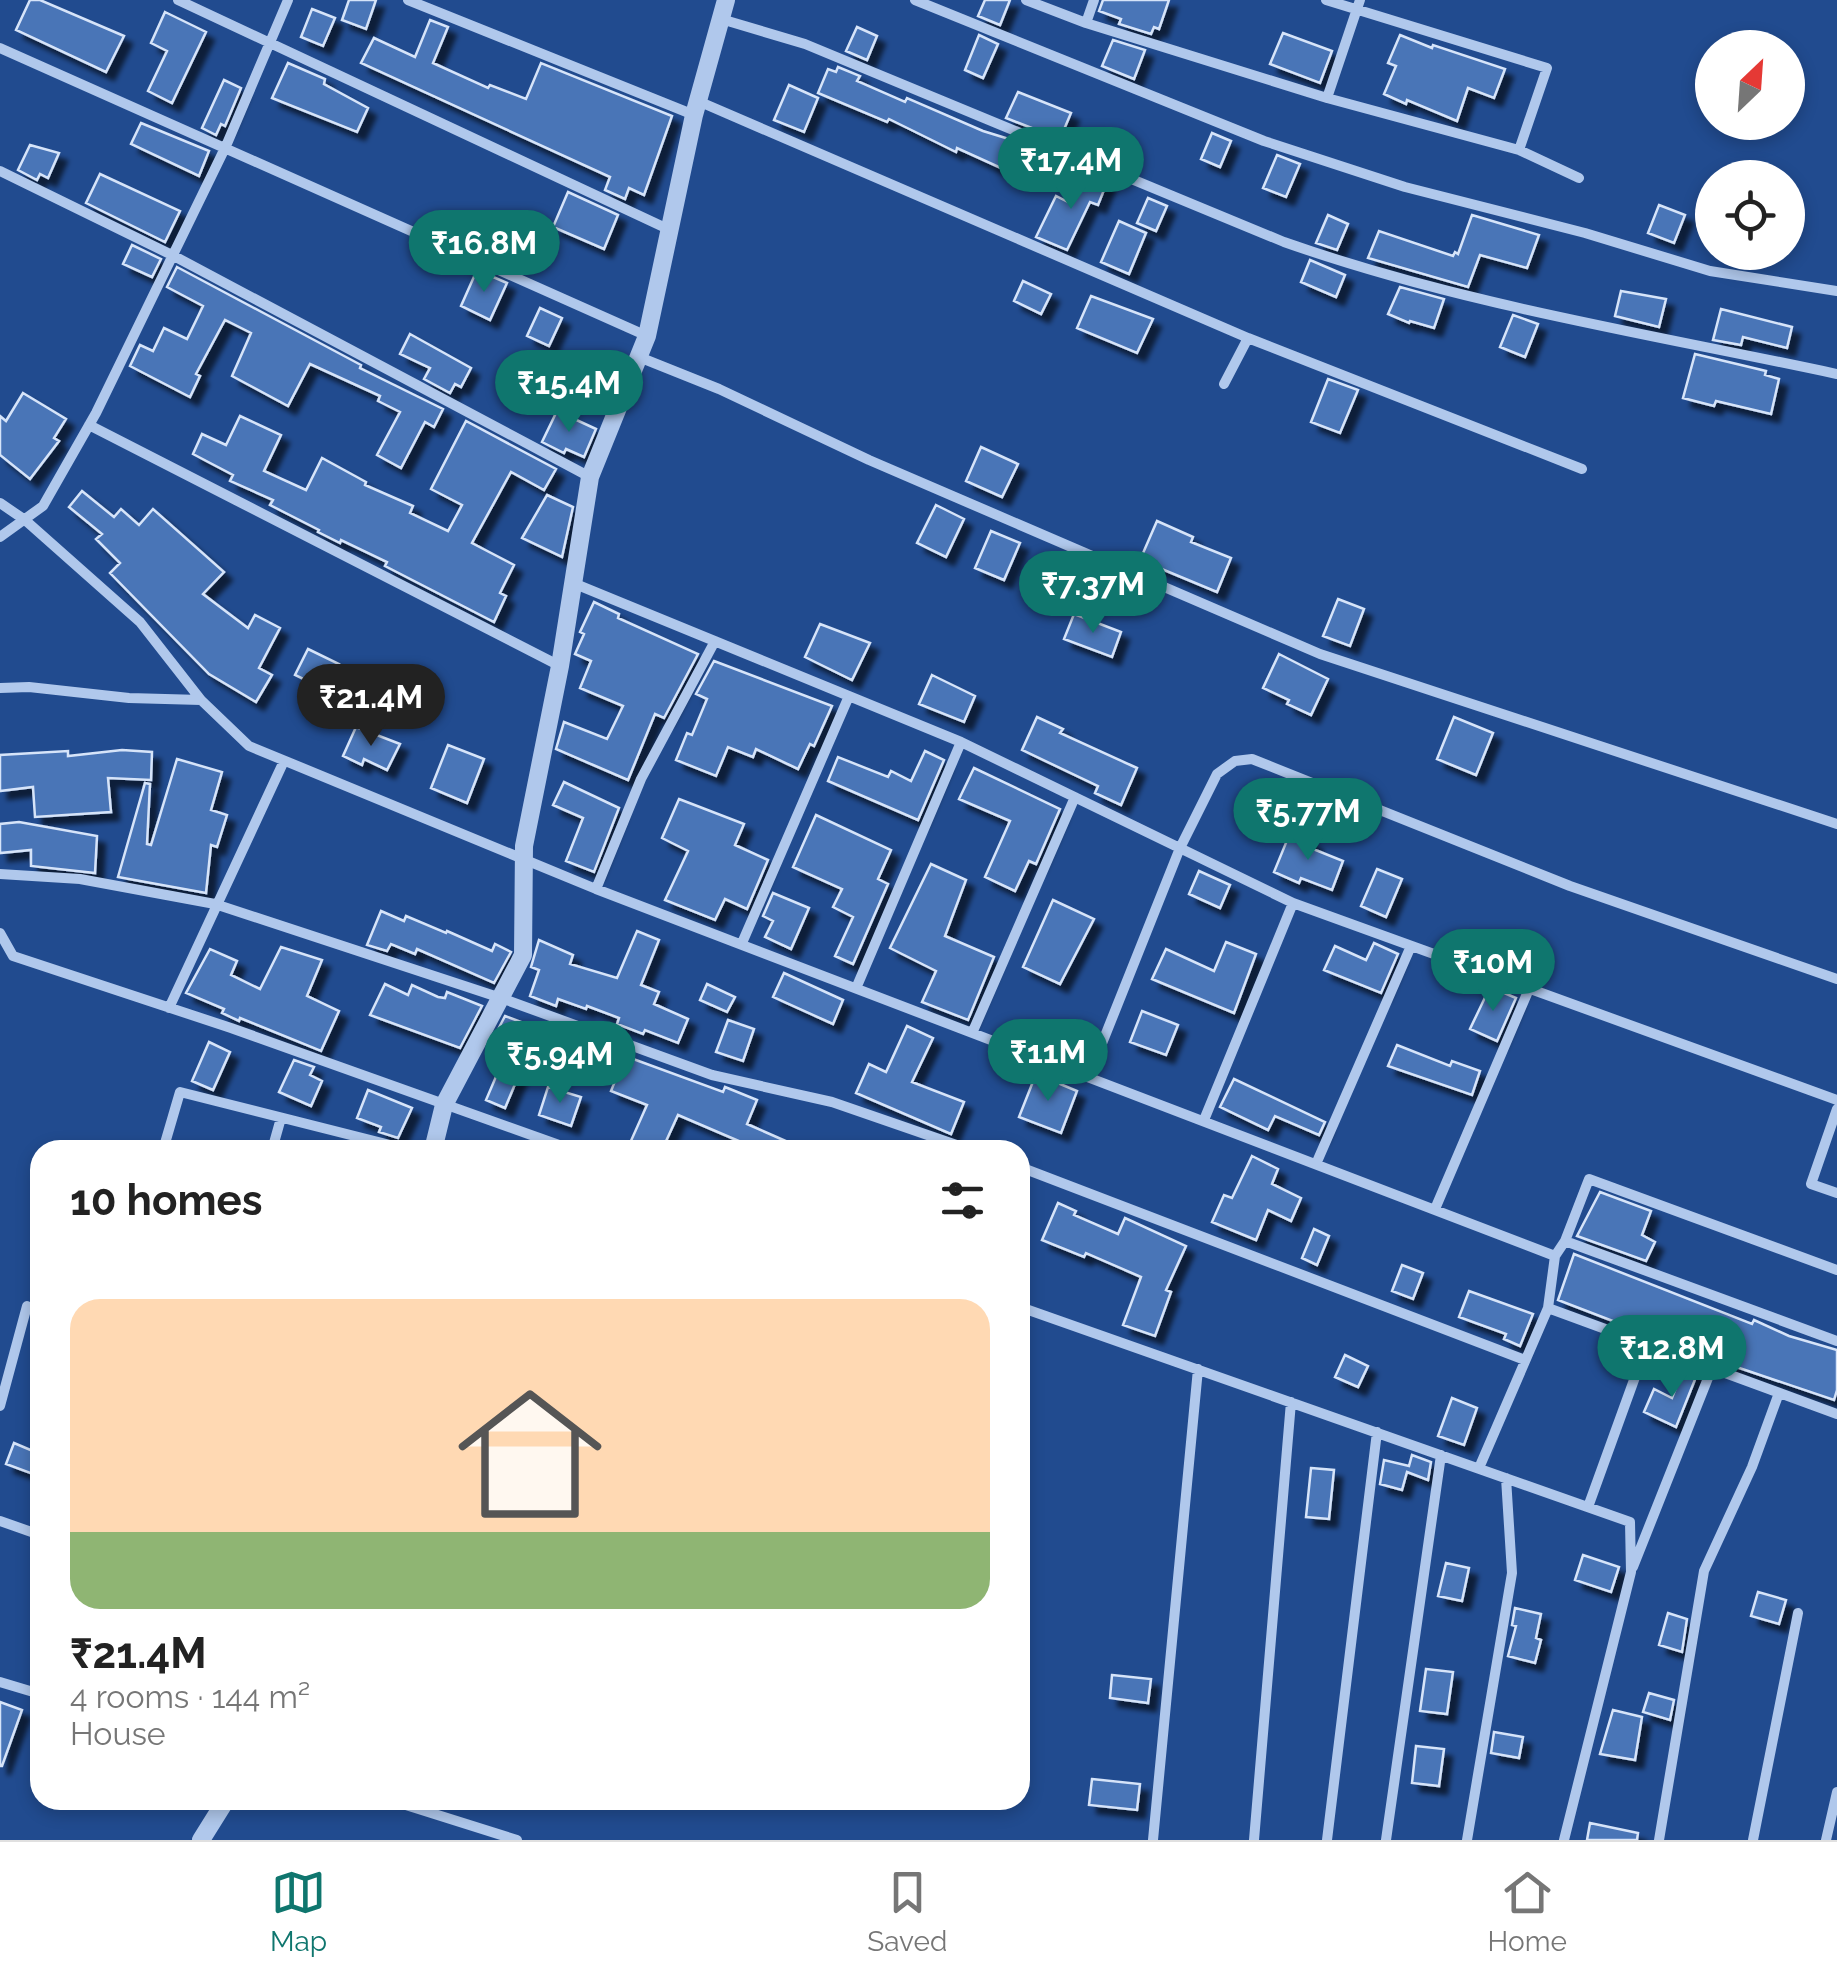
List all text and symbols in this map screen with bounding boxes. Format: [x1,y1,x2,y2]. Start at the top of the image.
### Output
north arrow [1695,30,1805,140]
map controls [1695,30,1805,270]
pin: ₹17.4M [990,127,1152,212]
text: ₹17.4M [1020,141,1122,178]
button: locate [1695,160,1805,270]
pin: ₹16.8M [403,210,565,295]
text: ₹16.8M [431,224,537,261]
pin: ₹15.4M [488,350,650,435]
text: ₹15.4M [517,364,621,401]
pin: ₹7.37M [1012,551,1174,636]
text: ₹7.37M [1041,565,1145,602]
pin: ₹21.4M [290,664,452,749]
text: ₹21.4M [319,678,423,715]
pin: ₹5.77M [1227,778,1389,863]
text: ₹5.77M [1255,792,1361,829]
pin: ₹10M [1434,929,1552,1014]
text: ₹10M [1453,943,1533,980]
pin: ₹11M [989,1019,1107,1104]
pin: ₹5.94M [479,1021,641,1106]
text: ₹11M [1010,1033,1086,1070]
text: ₹5.94M [507,1035,613,1072]
icon: filters [935,1173,990,1228]
text: 10 homes [70,1176,262,1225]
pin: ₹12.8M [1591,1315,1753,1400]
text: ₹12.8M [1619,1329,1725,1366]
icon: home [440,1364,620,1544]
text: ₹21.4M [70,1629,207,1678]
text: 4 rooms · 144 m² [70,1678,310,1715]
text: House [70,1715,166,1752]
tab: Map [270,1865,327,1958]
tab: Saved [867,1865,947,1958]
tab: Home [1488,1865,1567,1958]

